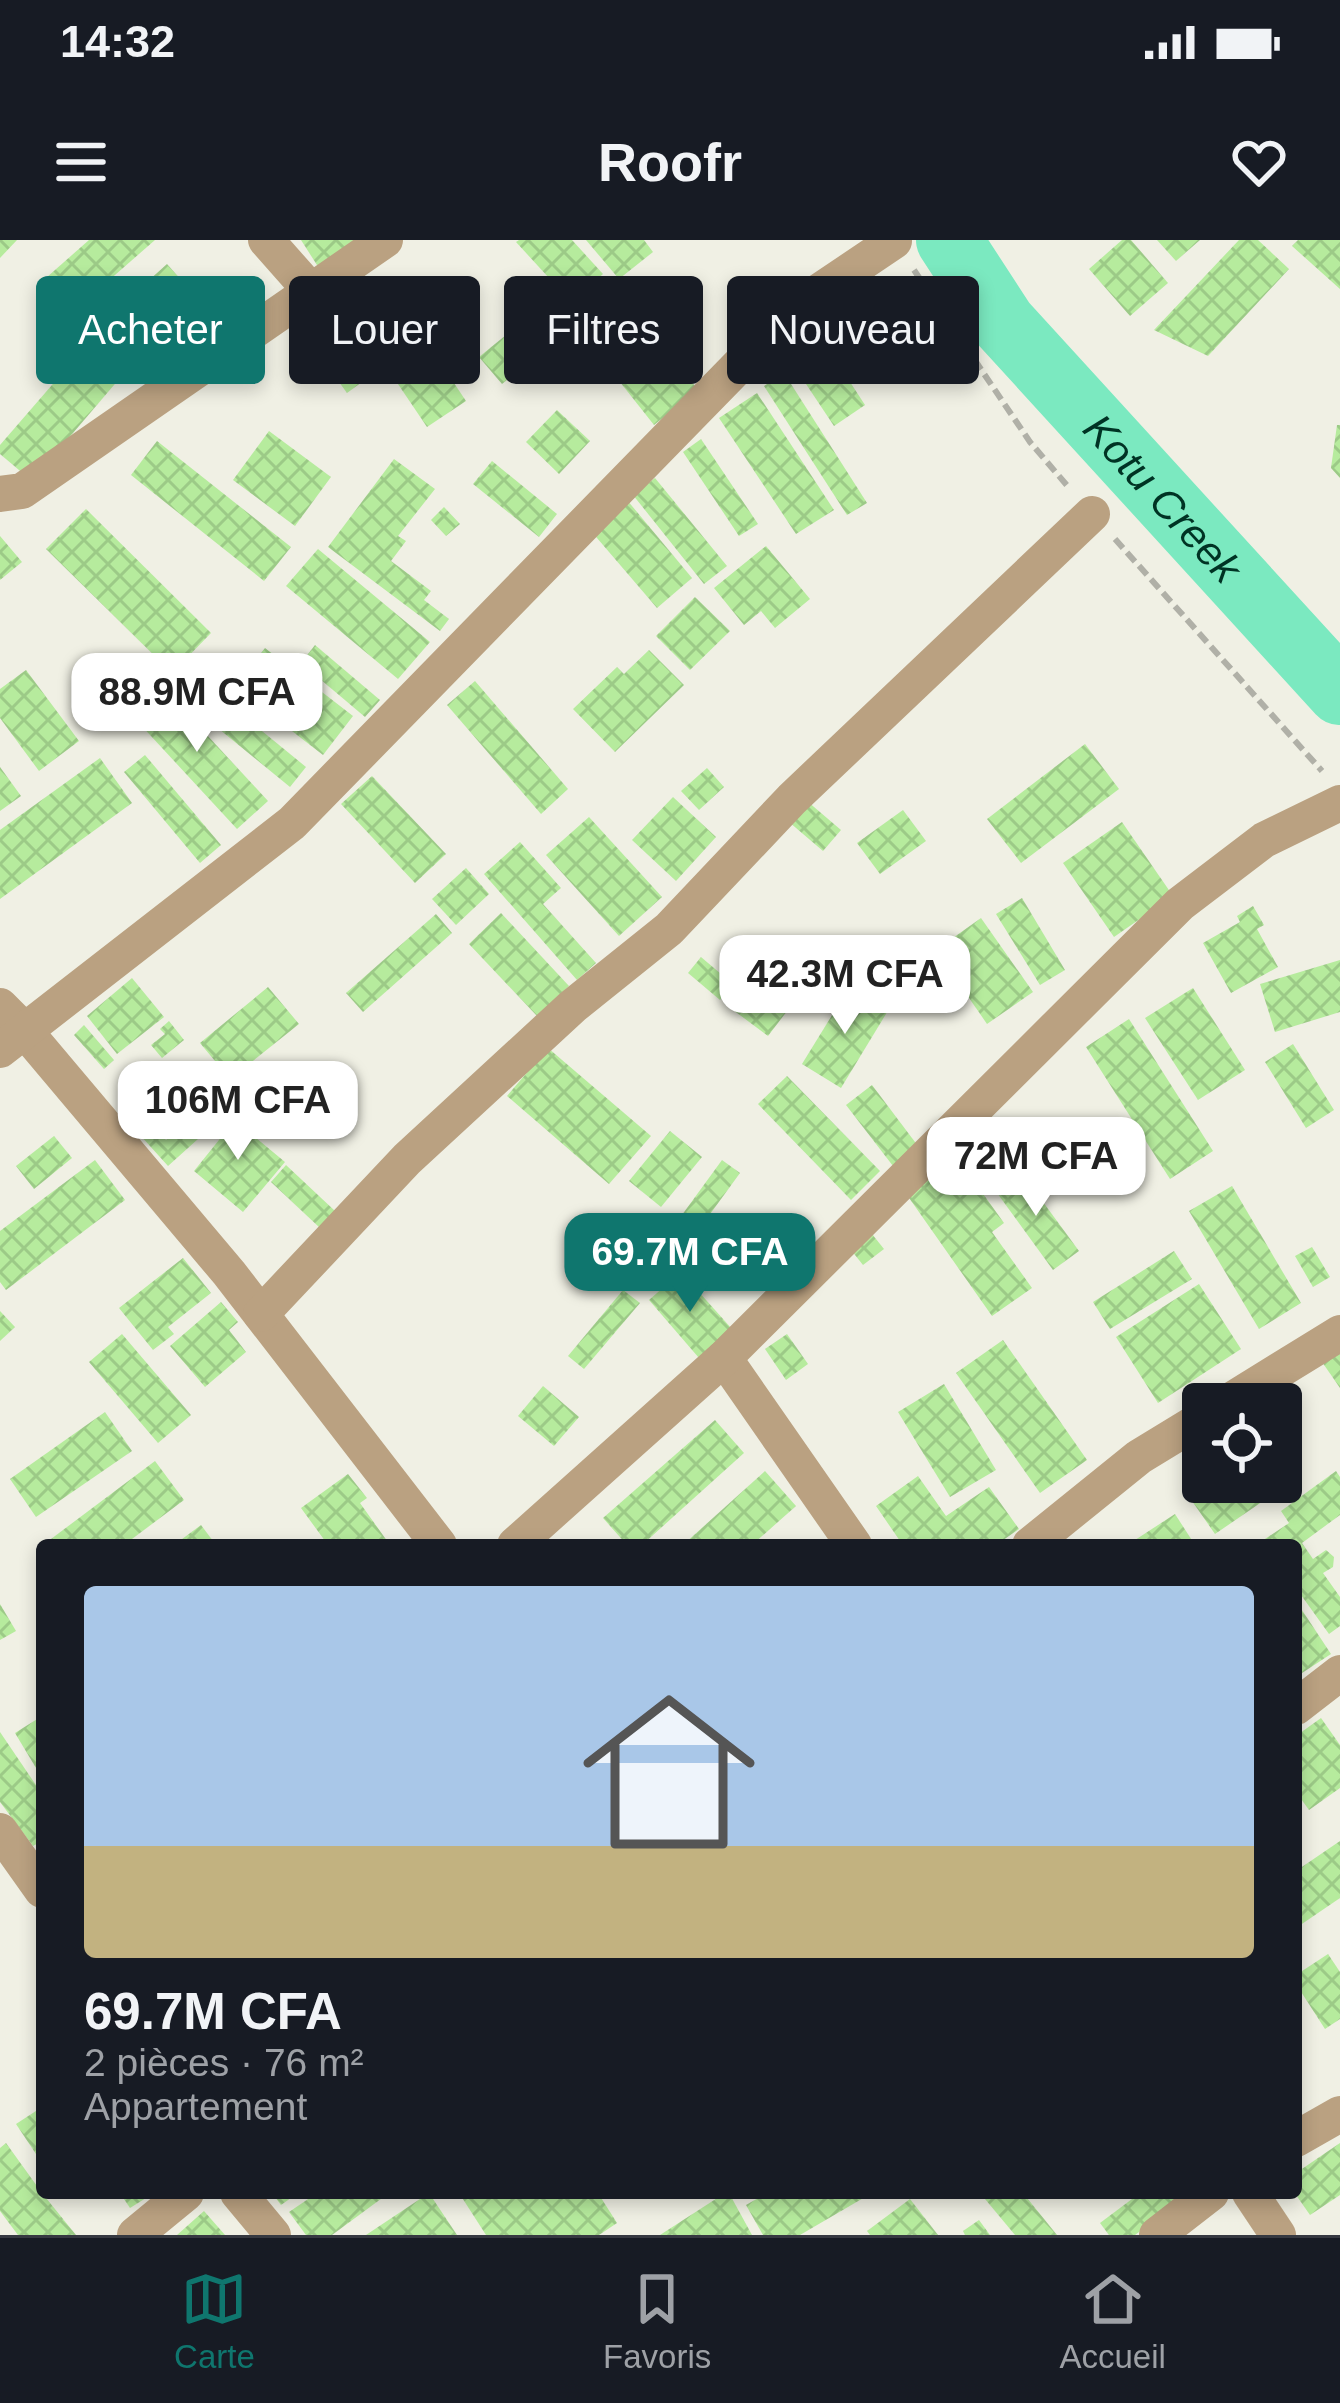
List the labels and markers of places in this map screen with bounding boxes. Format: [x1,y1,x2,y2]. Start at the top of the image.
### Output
pin: 88.9M CFA [60,653,334,755]
pin: 42.3M CFA [708,935,982,1037]
pin: 106M CFA [114,1061,362,1163]
pin: 72M CFA [925,1117,1147,1219]
pin: 69.7M CFA [553,1213,827,1315]

